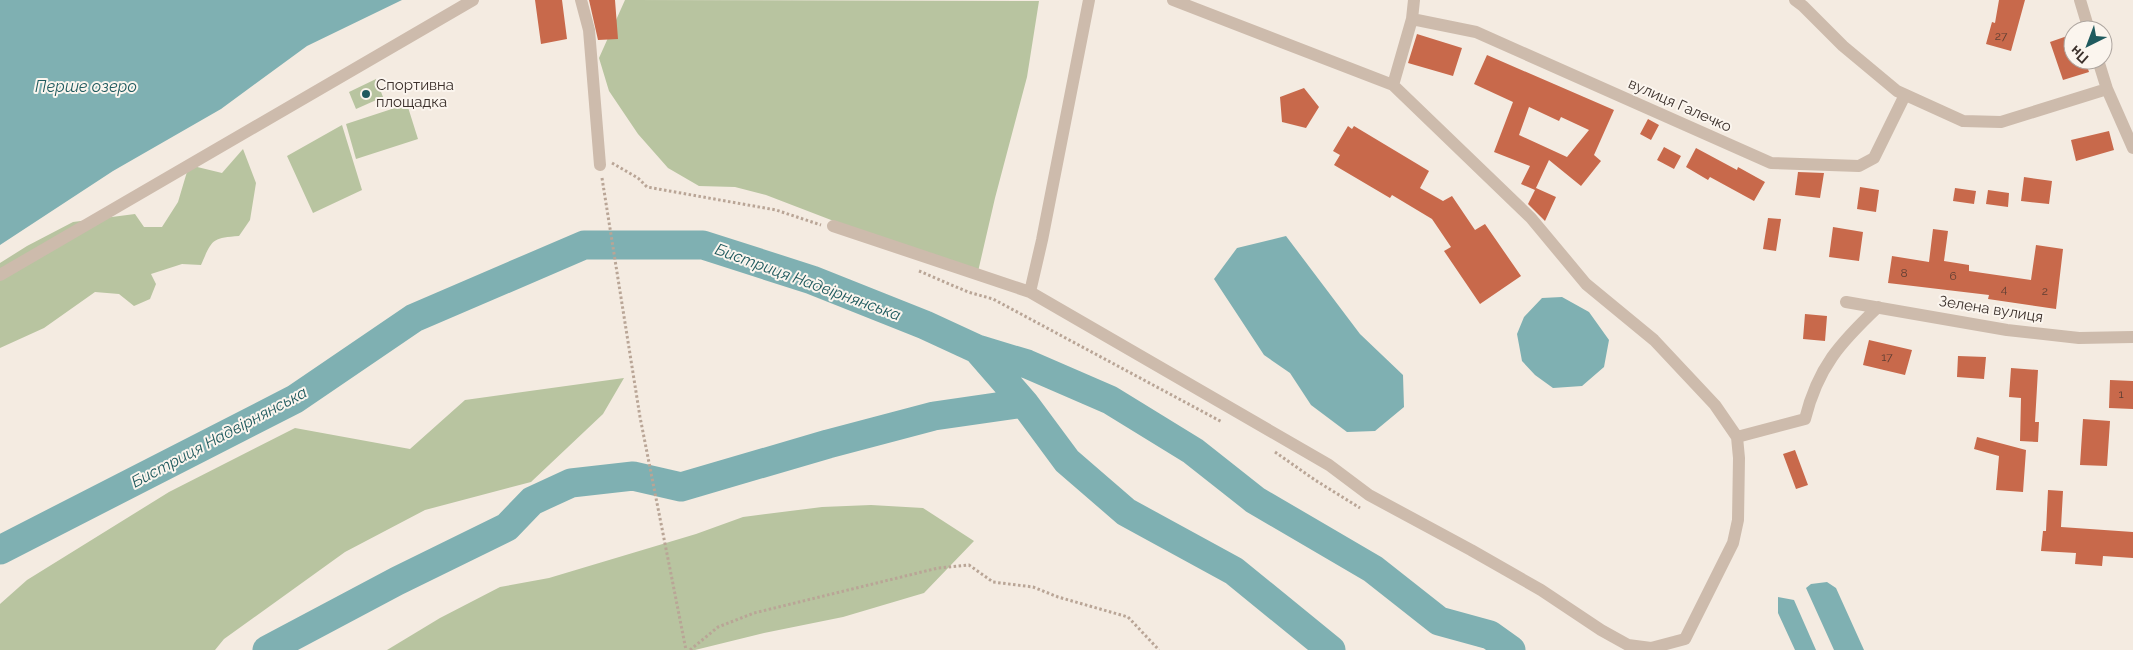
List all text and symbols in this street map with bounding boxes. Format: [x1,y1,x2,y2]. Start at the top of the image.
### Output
north arrow [2063,20,2113,70]
house number: 27 [1995,29,2008,43]
text: Пн [2067,42,2092,67]
street label: вулиця Галечко [1626,74,1735,136]
place label: Спортивна площадка [376,76,454,111]
water label: Перше озеро [35,77,137,96]
marker: Спортивна площадка [360,88,372,100]
water label: Бистриця Надвірнянська [713,240,904,325]
house number: 8 [1900,266,1908,280]
house number: 6 [1949,269,1957,283]
house number: 4 [2001,282,2008,296]
house number: 2 [2042,284,2048,298]
street label: Зелена вулиця [1938,292,2044,326]
house number: 17 [1881,350,1893,364]
water label: Бистриця Надвірнянська [128,382,310,491]
house number: 1 [2118,387,2124,401]

